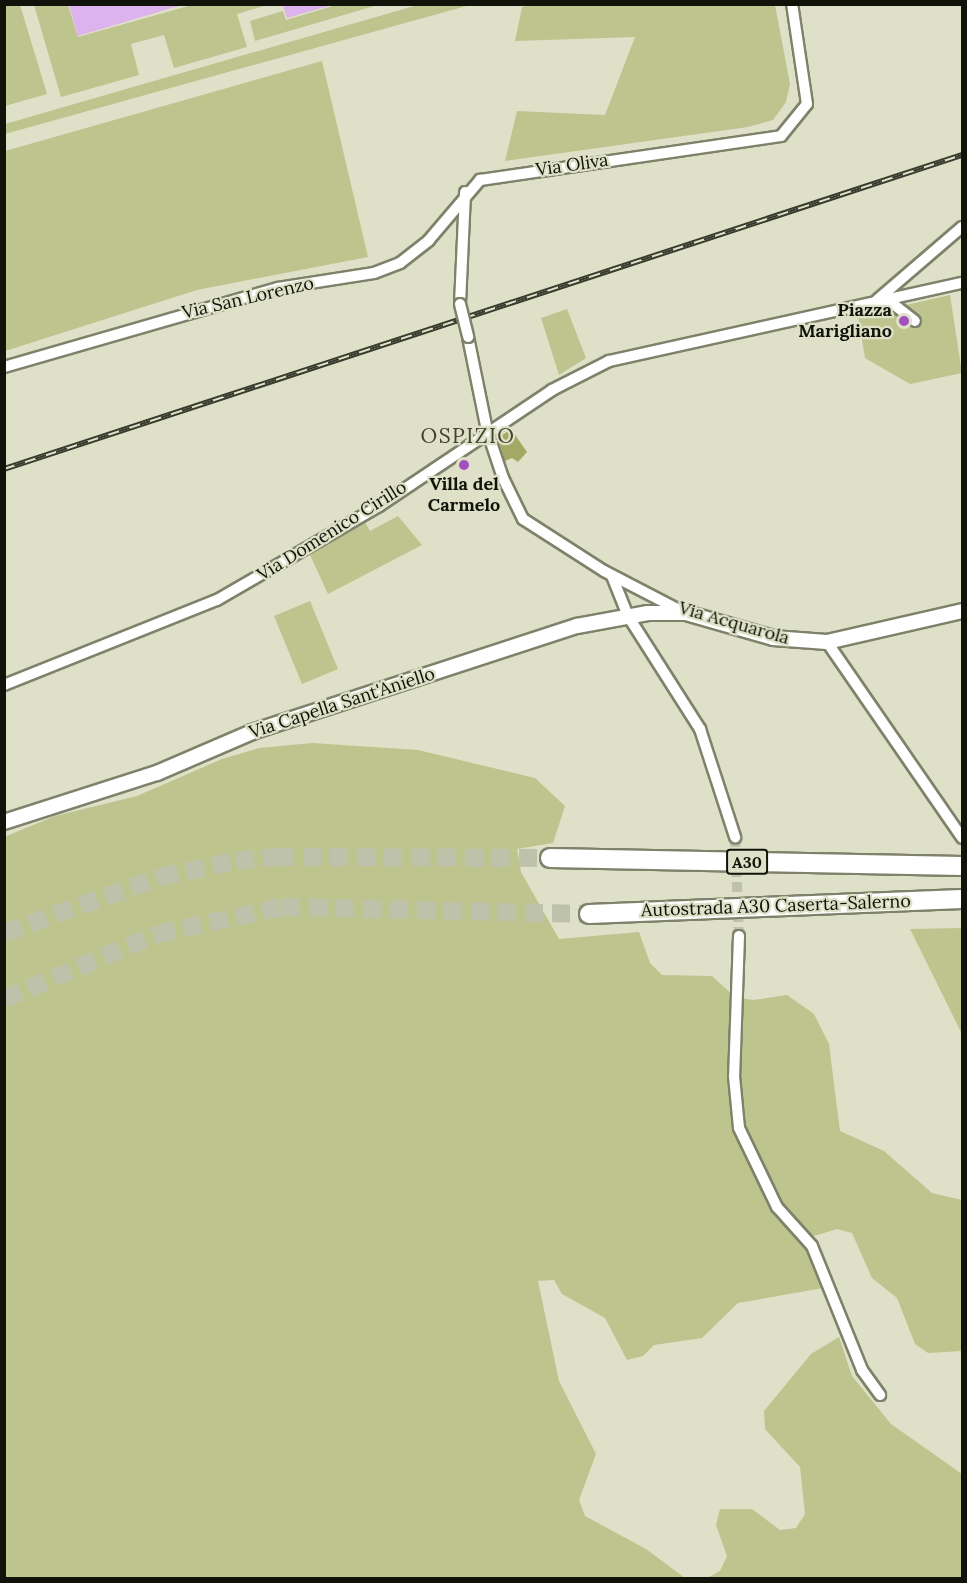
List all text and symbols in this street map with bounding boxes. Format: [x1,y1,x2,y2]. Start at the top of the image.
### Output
street label: Via Oliva [534,149,610,181]
street label: Via San Lorenzo [180,272,316,324]
place label: Piazza Marigliano [798,300,892,342]
marker: Piazza Marigliano [897,314,911,328]
district label: OSPIZIO [420,423,516,449]
marker: Villa del Carmelo [457,458,471,472]
place label: Villa del Carmelo [428,474,500,516]
street label: Via Domenico Cirillo [253,476,411,586]
street label: Via Acquarola [676,597,792,649]
street label: Via Capella Sant'Aniello [246,663,438,743]
road number: A30 [726,849,768,875]
street label: Autostrada A30 Caserta-Salerno [641,890,911,922]

